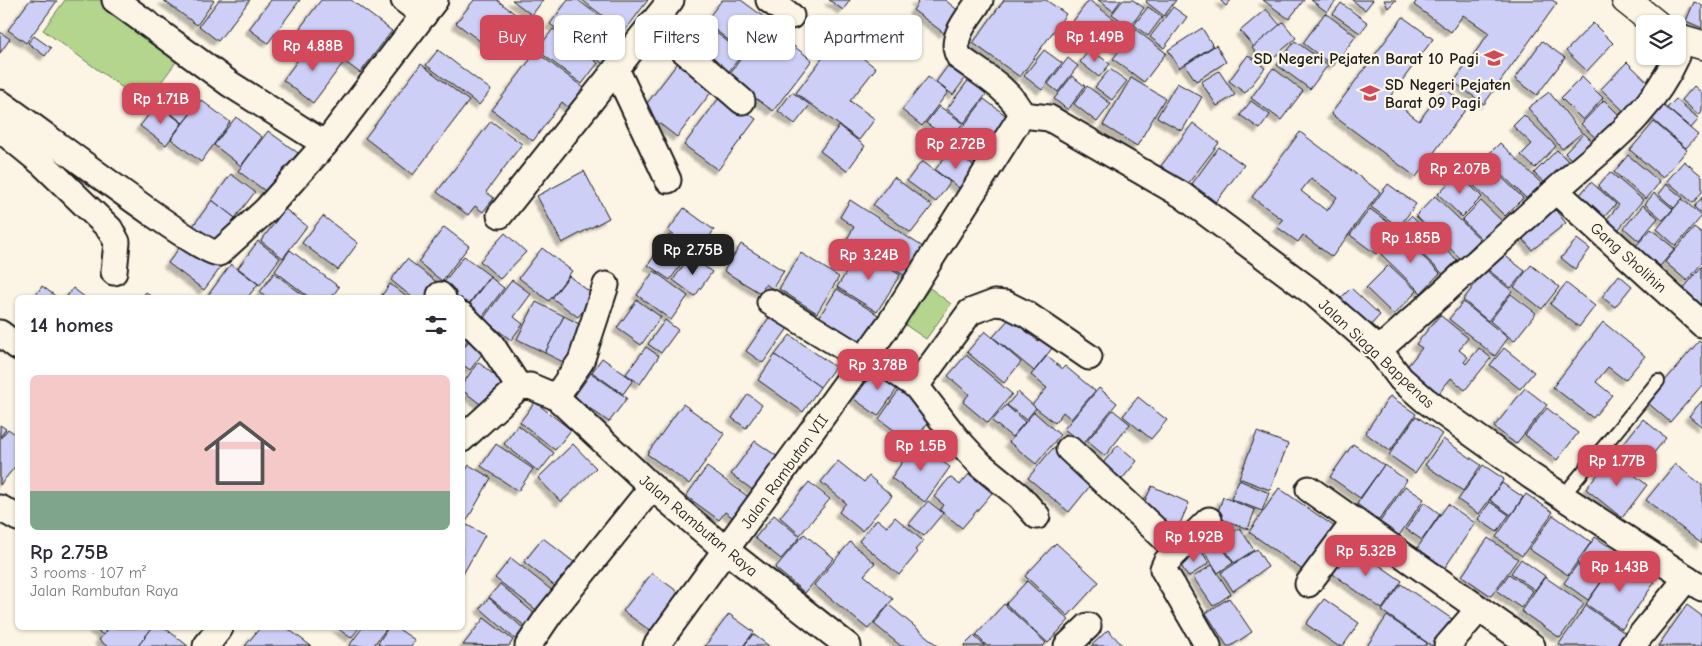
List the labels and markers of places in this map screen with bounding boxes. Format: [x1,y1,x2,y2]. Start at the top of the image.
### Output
pin: Rp 1.49B [1043,20,1147,63]
pin: Rp 4.88B [261,30,365,72]
school or university icon: SD Negeri Pejaten Barat 10 Pagi [1483,47,1505,69]
place label: SD Negeri Pejaten Barat 10 Pagi [1254,50,1479,68]
place label: SD Negeri Pejaten Barat 09 Pagi [1385,76,1511,112]
pin: Rp 1.71B [109,82,213,125]
school or university icon: SD Negeri Pejaten Barat 09 Pagi [1359,82,1381,104]
pin: Rp 2.72B [904,128,1008,170]
pin: Rp 2.07B [1408,152,1512,195]
pin: Rp 1.85B [1359,222,1463,264]
pin: Rp 2.75B [641,234,745,276]
pin: Rp 3.24B [817,238,921,281]
pin: Rp 3.78B [826,348,930,391]
pin: Rp 1.5B [875,430,967,472]
pin: Rp 1.77B [1565,444,1669,487]
pin: Rp 1.92B [1142,520,1246,563]
pin: Rp 5.32B [1314,534,1418,577]
pin: Rp 1.43B [1568,550,1672,593]

